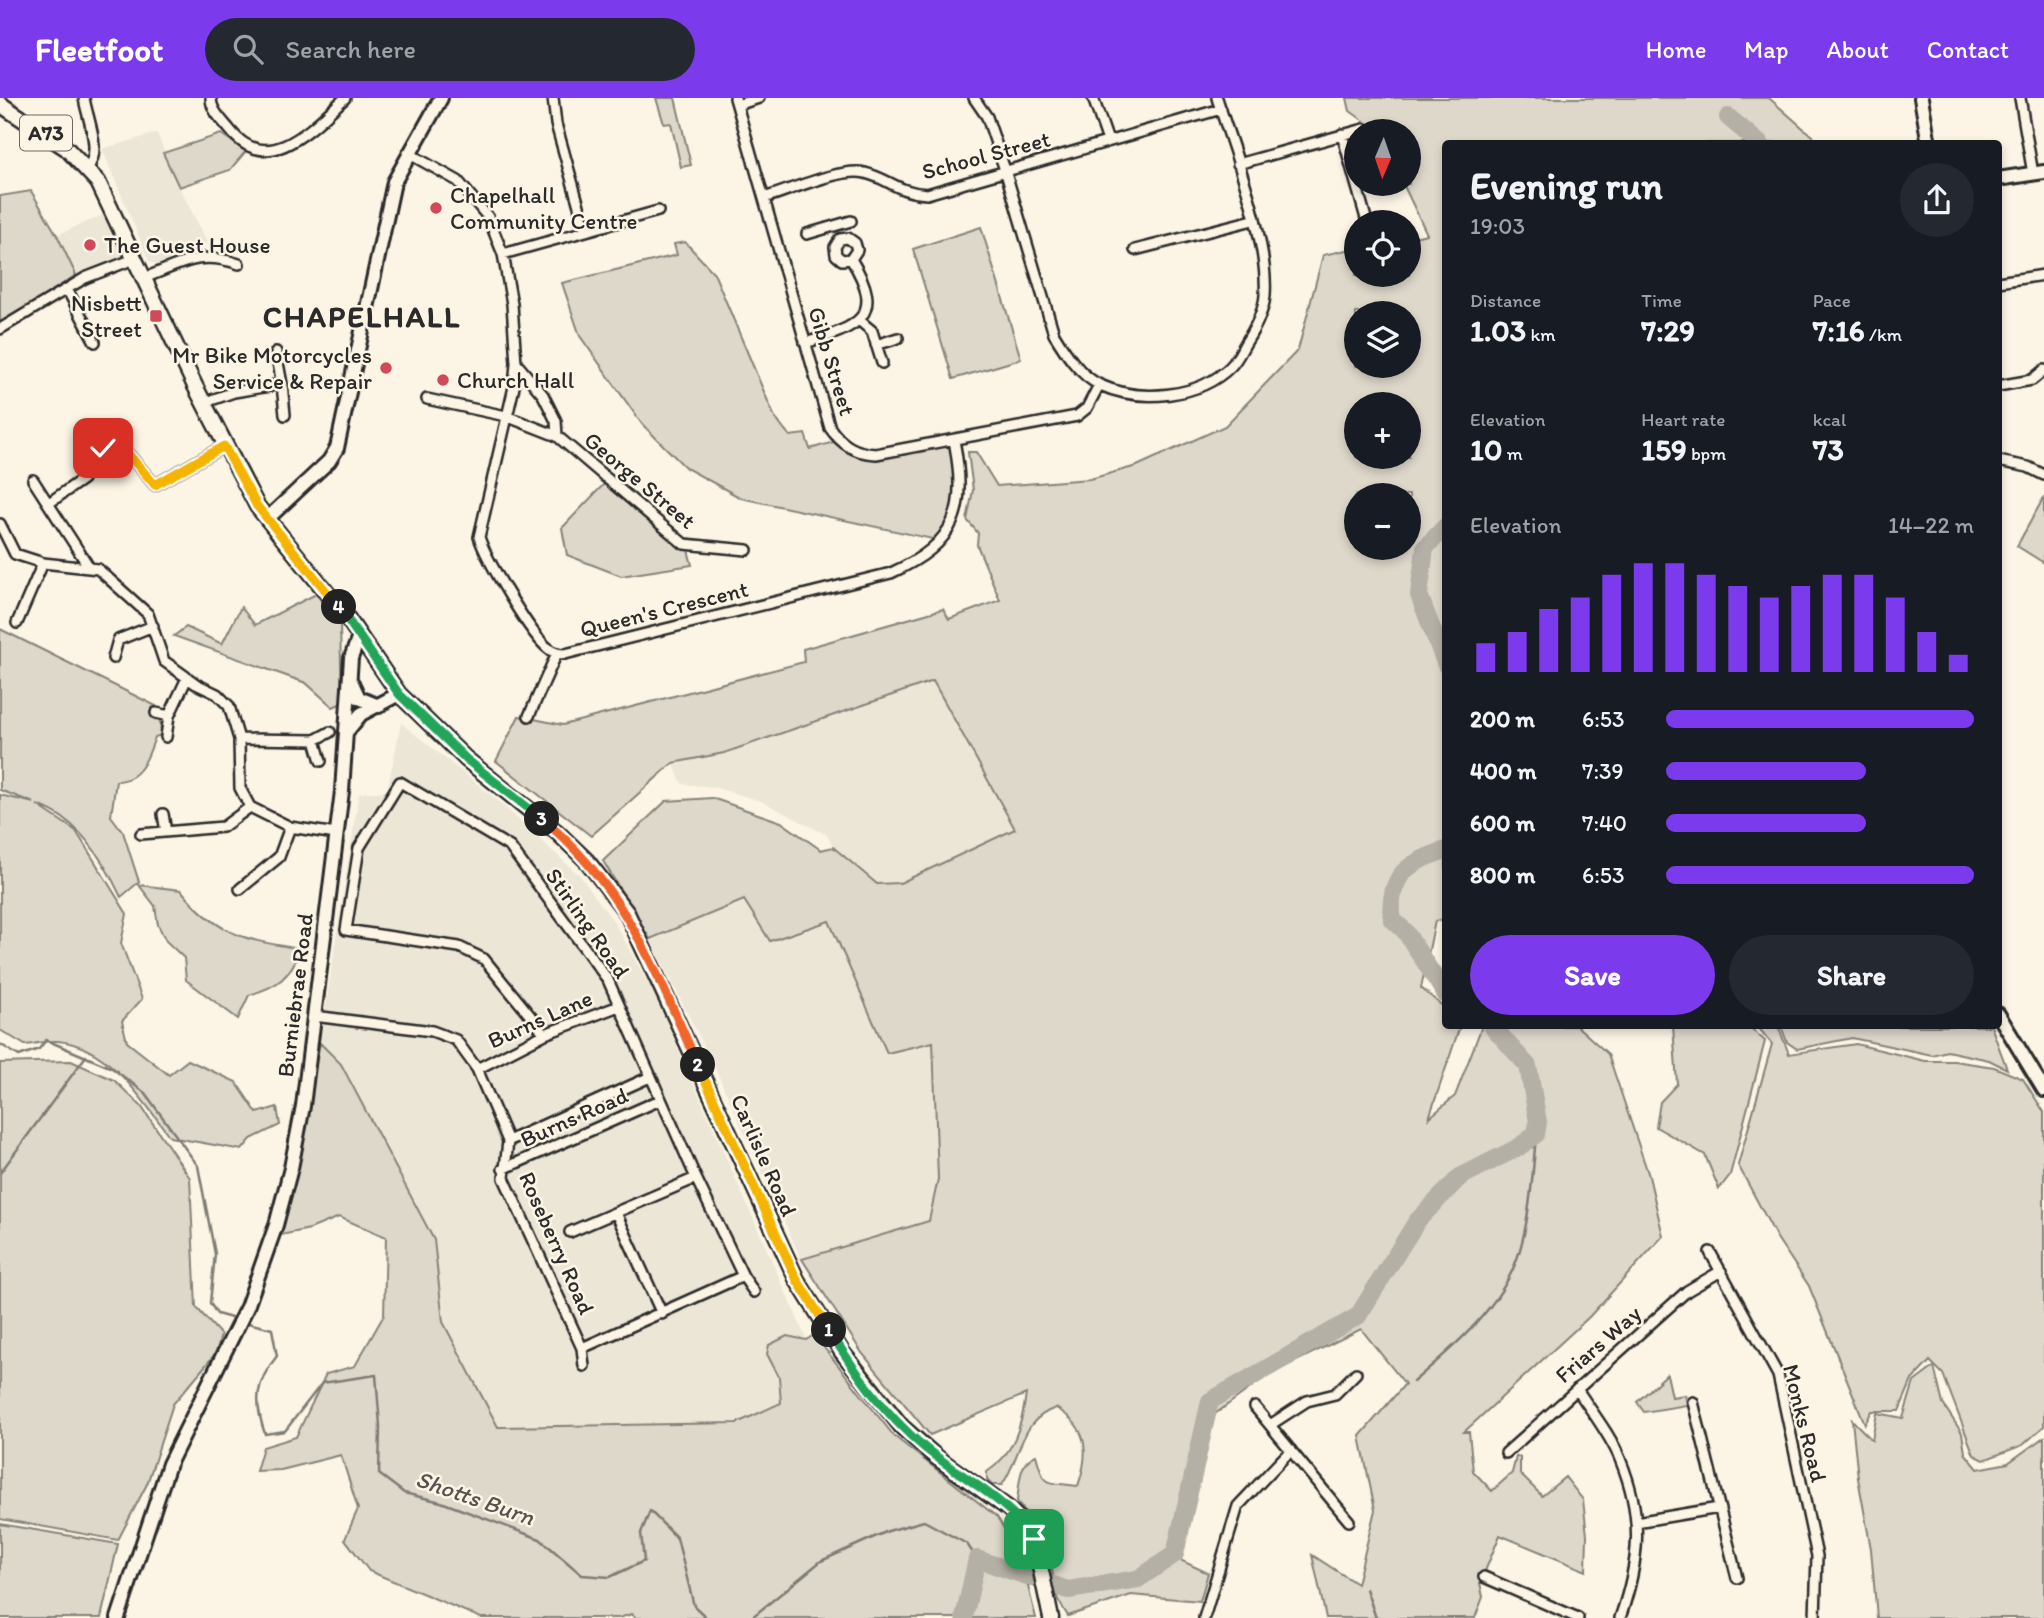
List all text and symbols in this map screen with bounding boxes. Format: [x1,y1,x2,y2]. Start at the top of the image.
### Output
search box [205,18,695,81]
text: Fleetfoot [35,30,163,69]
icon: search [229,30,267,68]
text: Search here [285,33,416,65]
text: Home [1646,35,1706,64]
text: Map [1744,35,1788,64]
text: About [1826,35,1889,64]
text: Contact [1927,35,2009,64]
road number: A73 [20,116,72,150]
north arrow [1344,119,1421,196]
map controls [1344,119,1421,560]
street label: School Street [919,124,1054,186]
text: Evening run [1470,163,1663,209]
button: share [1900,163,1974,237]
place label: Chapelhall Community Centre [450,181,638,235]
marker: Chapelhall Community Centre [428,200,444,216]
button: locate [1344,210,1421,287]
text: 19:03 [1470,212,1525,240]
place label: The Guest House [104,231,271,259]
marker: The Guest House [82,237,98,253]
place label: Nisbett Street [71,289,142,343]
text: Distance [1470,289,1541,312]
text: Time [1641,289,1682,312]
text: Pace [1813,289,1851,312]
district label: CHAPELHALL [263,298,461,335]
button: layers [1344,301,1421,378]
street label: Gibb Street [802,303,862,419]
marker: Nisbett Street [148,308,164,324]
text: 1.03 [1470,312,1526,349]
text: 7:29 [1641,312,1695,349]
text: 7:16 [1813,312,1865,349]
text: km [1526,323,1556,346]
text: /km [1865,323,1902,346]
place label: Mr Bike Motorcycles Service & Repair [172,341,372,395]
marker: Mr Bike Motorcycles Service & Repair [378,360,394,376]
place label: Church Hall [457,366,575,394]
marker: Church Hall [435,372,451,388]
button: + [1344,392,1421,469]
text: Elevation [1470,408,1546,431]
text: Heart rate [1641,408,1725,431]
text: kcal [1813,408,1846,431]
pin [73,418,133,478]
street label: George Street [579,425,702,535]
icon: check [84,429,122,467]
text: 10 [1470,431,1502,468]
text: 159 [1641,431,1687,468]
text: 73 [1813,431,1844,468]
text: m [1502,442,1523,465]
text: bpm [1687,442,1726,465]
button: − [1344,483,1421,560]
text: Elevation [1470,511,1561,539]
text: 14–22 m [1888,511,1974,539]
street label: Queen's Crescent [577,575,751,643]
pin: 4 [322,589,356,624]
text: 4 [333,595,344,618]
text: 200 m [1470,705,1535,733]
text: 6:53 [1582,705,1624,733]
text: 400 m [1470,757,1537,785]
text: 7:39 [1582,757,1624,785]
pin: 3 [524,802,560,836]
text: 3 [536,807,547,830]
text: 600 m [1470,809,1535,837]
text: 7:40 [1582,809,1627,837]
text: 800 m [1470,861,1535,889]
text: 6:53 [1582,861,1624,889]
street label: Stirling Road [540,862,637,984]
street label: Burniebrae Road [271,911,319,1079]
button: Save [1470,935,1715,1015]
button: Share [1729,935,1974,1015]
street label: Burns Lane [483,984,597,1054]
pin: 2 [680,1048,716,1082]
text: 2 [693,1053,703,1076]
street label: Burns Road [516,1081,633,1153]
street label: Carlisle Road [725,1090,803,1220]
street label: Roseberry Road [513,1167,601,1319]
street label: Friars Way [1549,1299,1647,1389]
pin: 1 [812,1312,846,1348]
text: 1 [824,1318,833,1341]
street label: Monks Road [1777,1361,1833,1485]
water label: Shotts Burn [412,1464,539,1531]
pin [1004,1509,1064,1569]
icon: arrive [1015,1520,1053,1558]

